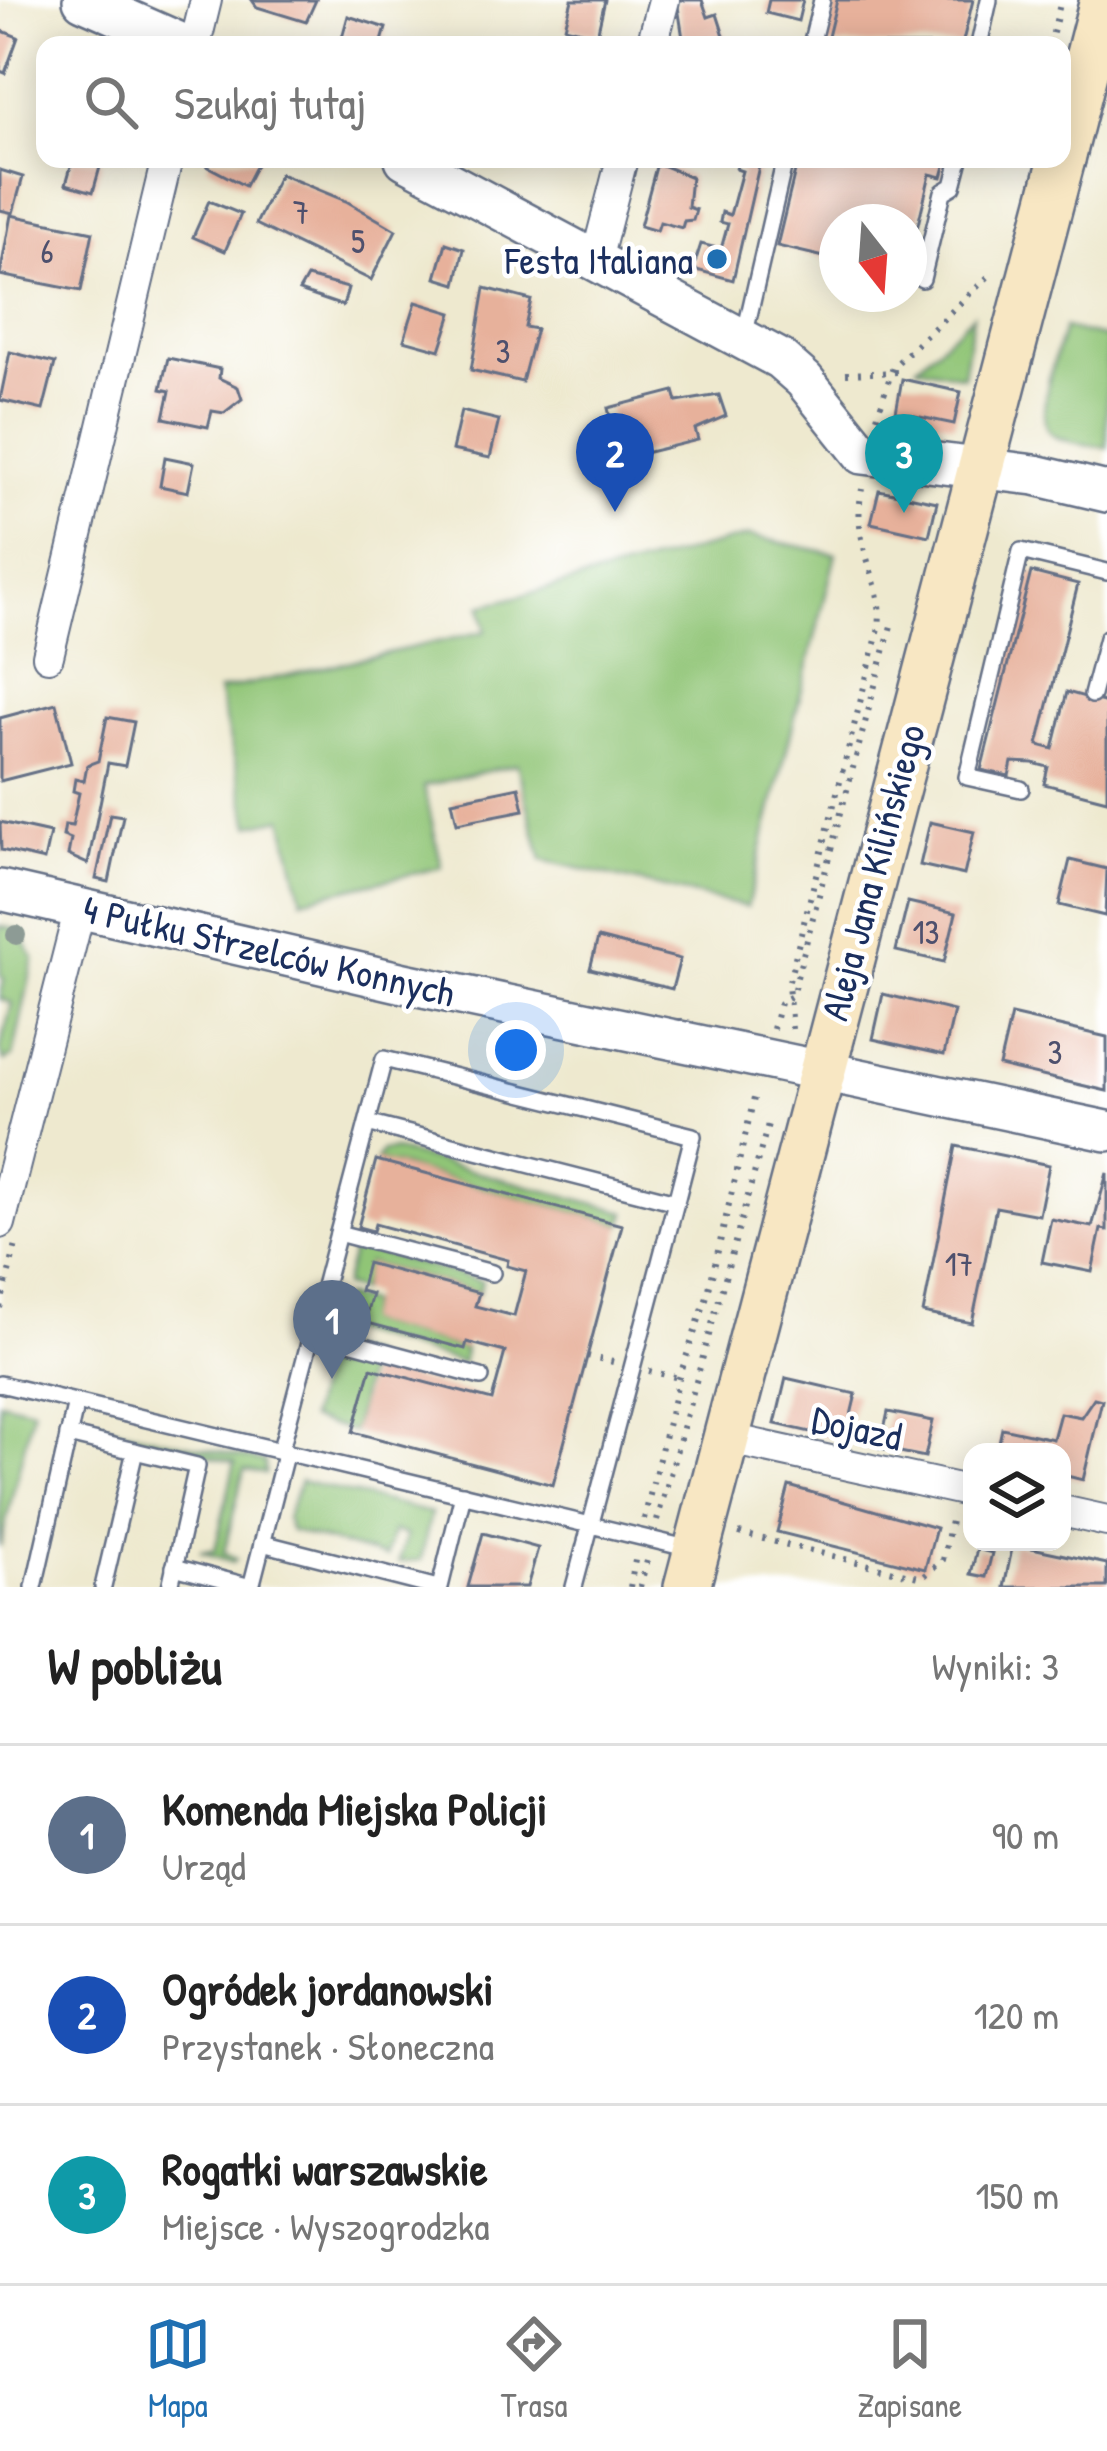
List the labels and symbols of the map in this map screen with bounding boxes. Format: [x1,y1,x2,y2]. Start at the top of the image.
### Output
house number: 7 [293,190,309,234]
north arrow [819,204,927,312]
house number: 5 [351,219,365,263]
house number: 6 [40,229,54,273]
place label: Festa Italiana [504,233,693,286]
marker: Festa Italiana [704,246,730,272]
house number: 3 [496,329,510,373]
pin: 2 [576,413,654,512]
pin: 3 [865,414,943,513]
street label: Aleja Jana Kilińskiego [807,718,937,1026]
street label: 4 Pułku Strzelców Konnych [78,881,460,1019]
house number: 13 [913,910,939,954]
your location [486,1020,546,1080]
house number: 3 [1048,1030,1062,1074]
house number: 17 [945,1242,973,1286]
pin: 1 [293,1280,371,1379]
street label: Dojazd [807,1392,907,1462]

